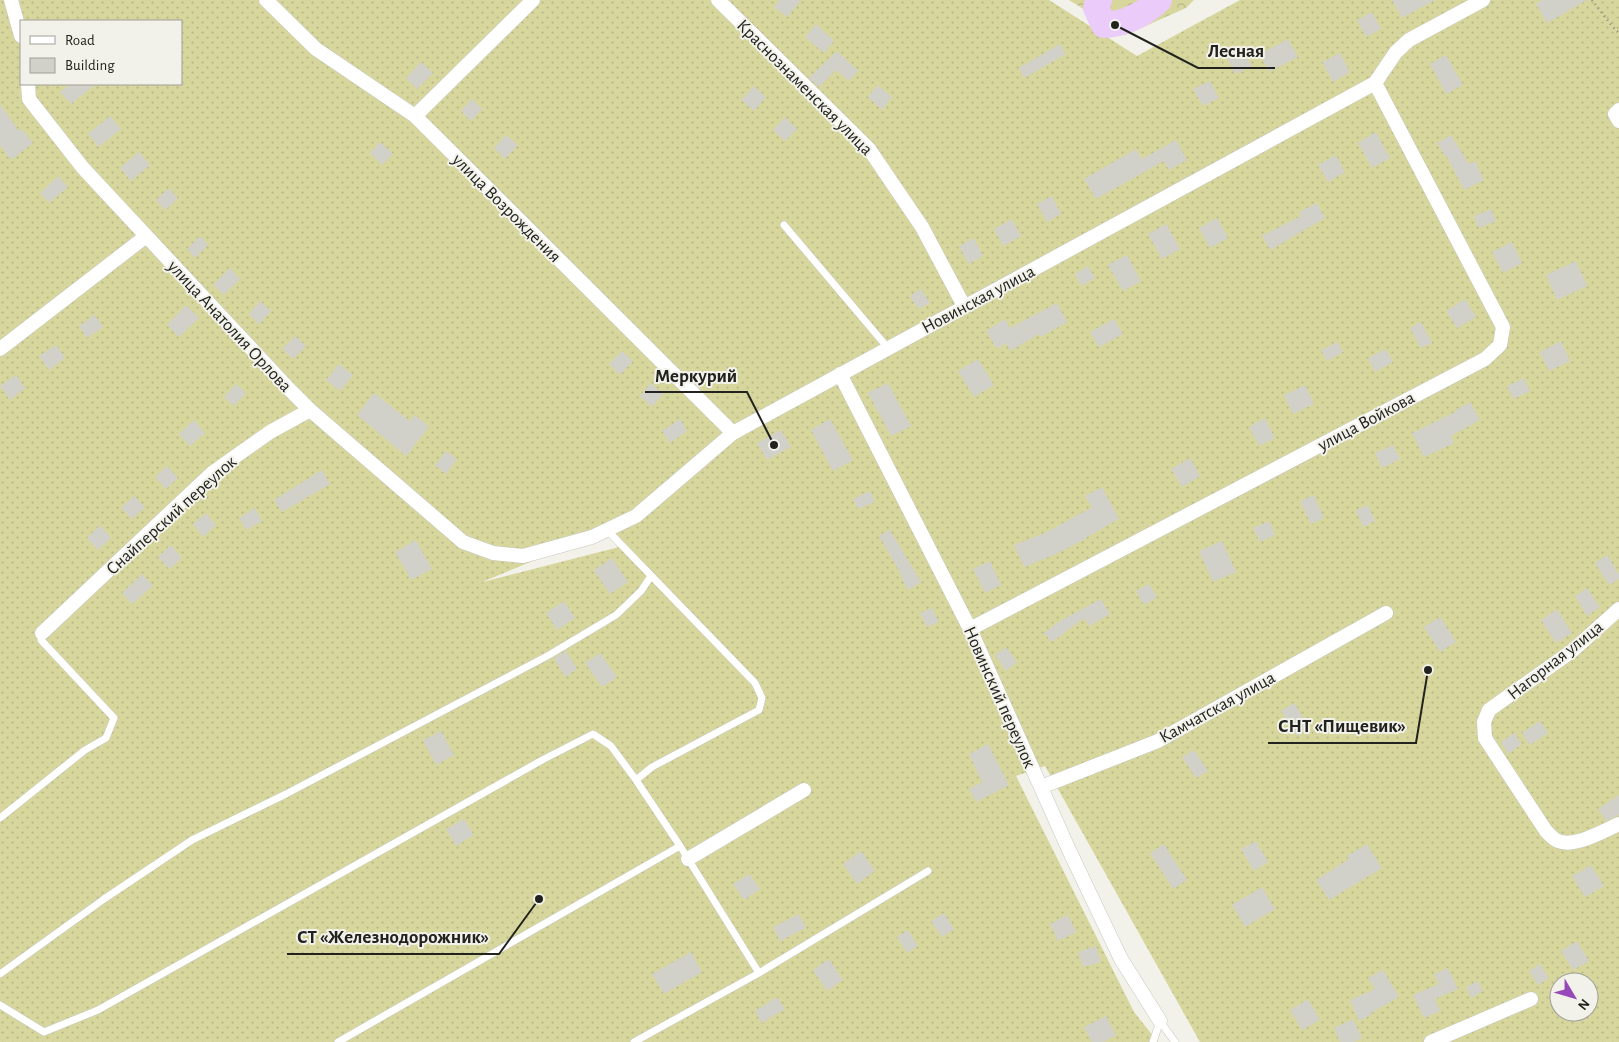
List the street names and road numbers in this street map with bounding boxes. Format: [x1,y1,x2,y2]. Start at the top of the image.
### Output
street label: Краснознаменская улица [733,16,876,159]
street label: улица Возрождения [448,150,564,266]
street label: улица Анатолия Орлова [163,257,295,396]
street label: Новинская улица [919,263,1038,337]
street label: улица Войкова [1314,389,1418,455]
street label: Снайперский переулок [103,452,241,579]
street label: Нагорная улица [1504,618,1607,704]
street label: Новинский переулок [960,624,1039,772]
street label: Камчатская улица [1157,669,1278,747]

